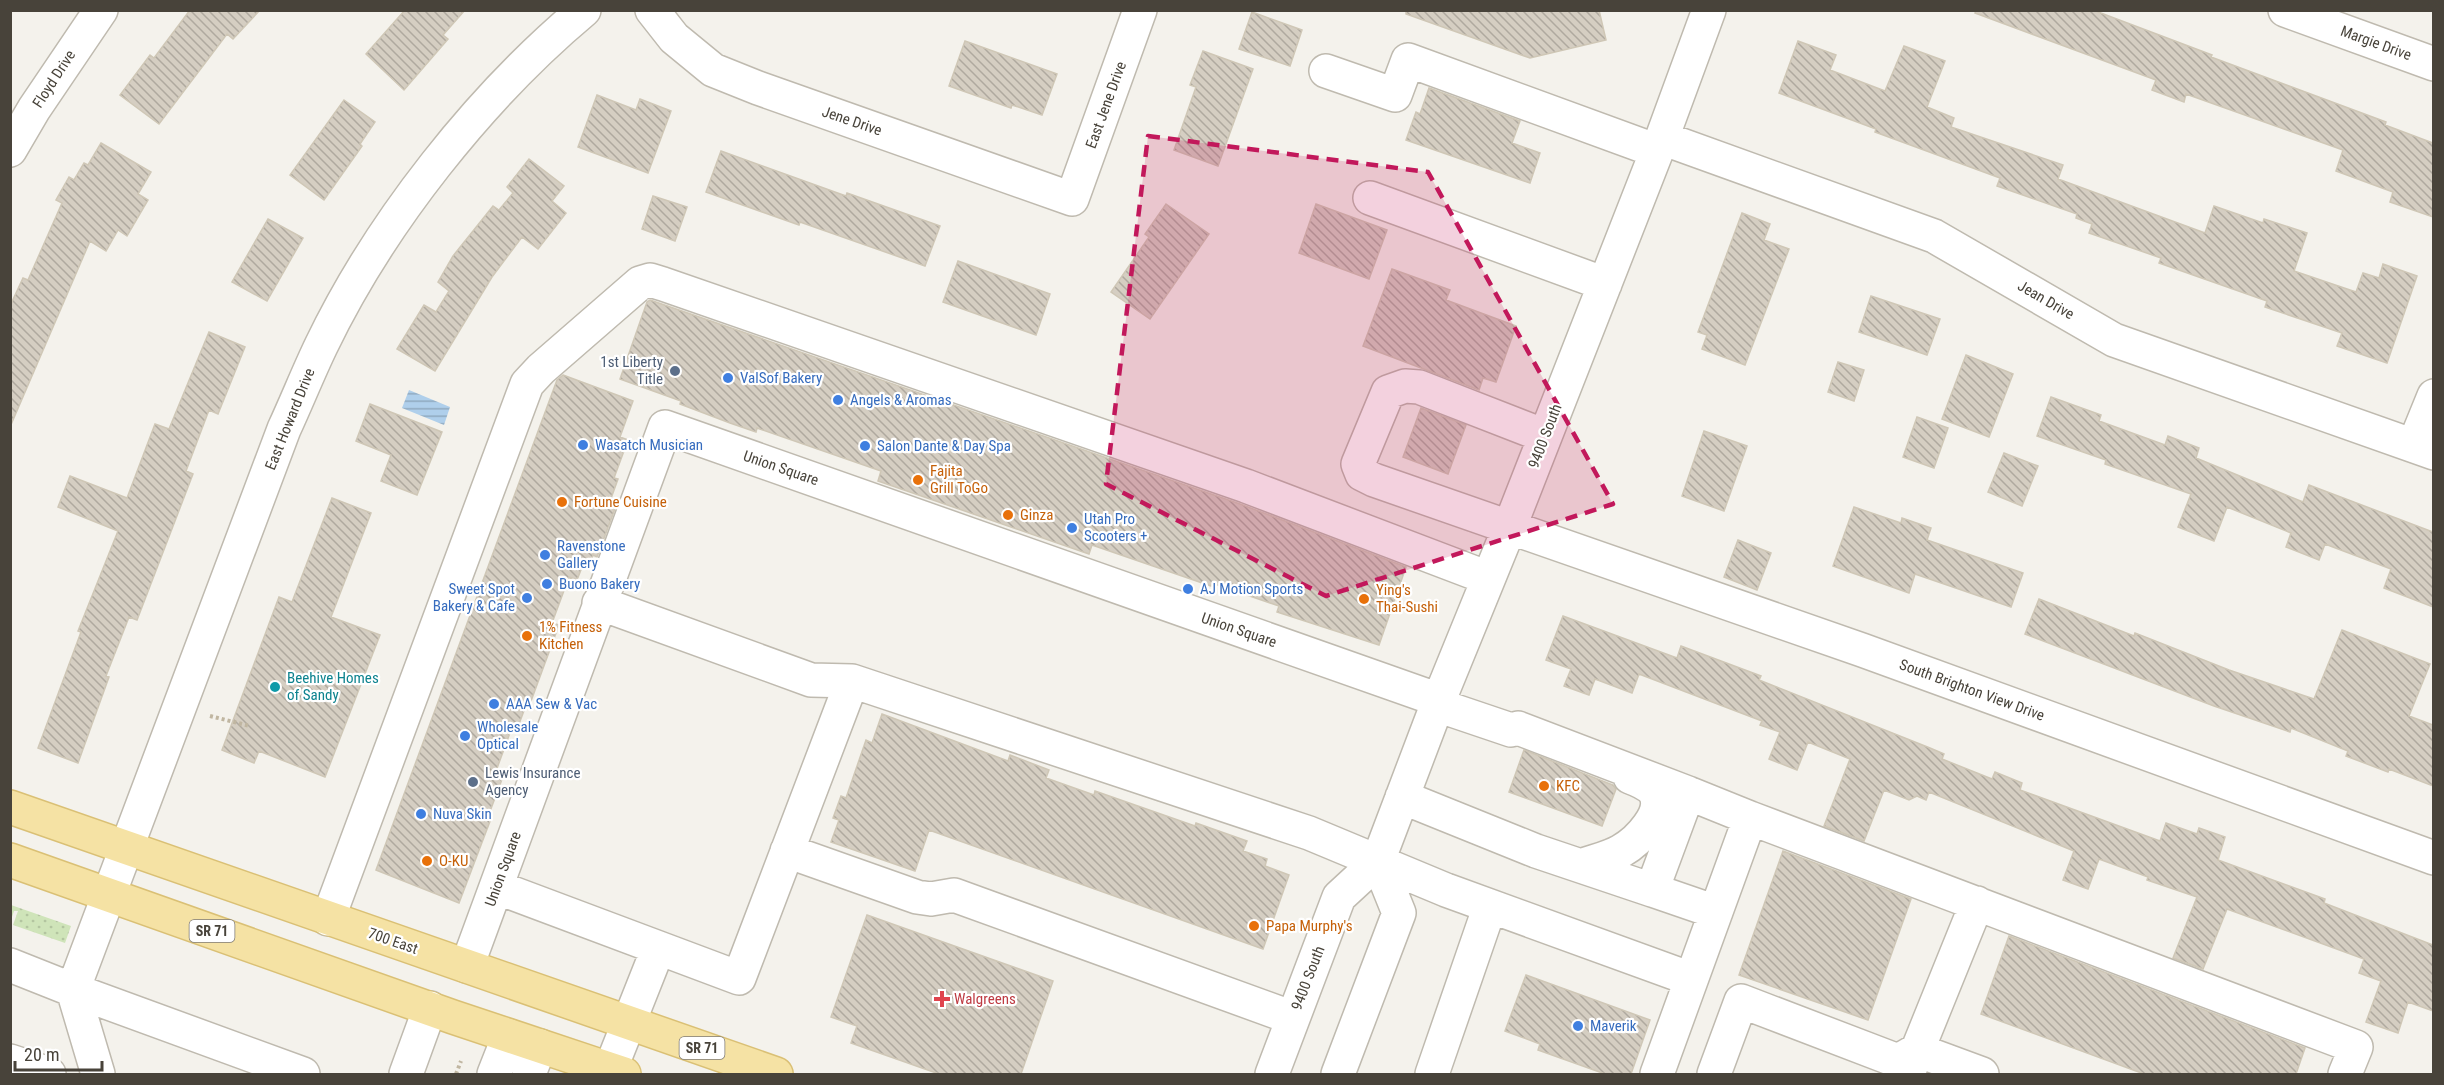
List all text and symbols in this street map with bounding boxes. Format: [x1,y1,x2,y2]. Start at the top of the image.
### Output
street label: Margie Drive [2338,22,2414,64]
street label: Floyd Drive [29,47,79,111]
street label: East Jene Drive [1082,59,1130,151]
street label: Jene Drive [820,102,884,140]
street label: Jean Drive [2015,277,2077,323]
place label: 1st Liberty Title [600,353,663,388]
marker: 1st Liberty Title [668,364,682,378]
street label: East Howard Drive [261,365,319,473]
place label: ValSof Bakery [740,369,822,387]
marker: ValSof Bakery [721,371,735,385]
place label: Angels & Aromas [850,391,952,409]
marker: Angels & Aromas [831,393,845,407]
street label: 9400 South [1525,401,1565,471]
place label: Wasatch Musician [595,436,703,454]
place label: Salon Dante & Day Spa [877,437,1011,455]
marker: Wasatch Musician [576,438,590,452]
marker: Salon Dante & Day Spa [858,439,872,453]
street label: Union Square [741,447,821,489]
place label: Fajita Grill ToGo [930,462,988,497]
marker: Fajita Grill ToGo [911,473,925,487]
place label: Fortune Cuisine [574,493,667,511]
marker: Fortune Cuisine [555,495,569,509]
place label: Ginza [1020,506,1053,524]
marker: Ginza [1001,508,1015,522]
place label: Utah Pro Scooters + [1084,510,1148,545]
marker: Utah Pro Scooters + [1065,521,1079,535]
place label: Ravenstone Gallery [557,537,626,572]
marker: Ravenstone Gallery [538,548,552,562]
place label: Buono Bakery [559,575,640,593]
marker: Buono Bakery [540,577,554,591]
place label: Sweet Spot Bakery & Cafe [433,580,515,615]
place label: AJ Motion Sports [1200,580,1303,598]
place label: Ying's Thai-Sushi [1376,581,1438,616]
marker: AJ Motion Sports [1181,582,1195,596]
marker: Sweet Spot Bakery & Cafe [520,591,534,605]
marker: Ying's Thai-Sushi [1357,592,1371,606]
street label: Union Square [1199,609,1279,651]
place label: 1% Fitness Kitchen [539,618,603,653]
marker: 1% Fitness Kitchen [520,629,534,643]
street label: South Brighton View Drive [1897,655,2047,725]
place label: Beehive Homes of Sandy [287,669,379,704]
marker: Beehive Homes of Sandy [268,680,282,694]
place label: AAA Sew & Vac [506,695,597,713]
marker: AAA Sew & Vac [487,697,501,711]
place label: Wholesale Optical [477,718,538,753]
marker: Wholesale Optical [458,729,472,743]
place label: Lewis Insurance Agency [485,764,580,799]
marker: Lewis Insurance Agency [466,775,480,789]
place label: KFC [1556,777,1580,795]
marker: KFC [1537,779,1551,793]
place label: Nuva Skin [433,805,492,823]
marker: Nuva Skin [414,807,428,821]
street label: Union Square [481,829,525,909]
place label: O-KU [439,852,468,870]
marker: O-KU [420,854,434,868]
place label: Papa Murphy's [1266,917,1353,935]
marker: Papa Murphy's [1247,919,1261,933]
road number: SR 71 [190,920,234,942]
street label: 700 East [366,924,420,958]
street label: 9400 South [1288,943,1328,1013]
place label: Walgreens [954,990,1016,1008]
marker: Walgreens [935,992,949,1006]
place label: Maverik [1590,1017,1637,1035]
marker: Maverik [1571,1019,1585,1033]
scale bar [15,1034,102,1072]
road number: SR 71 [680,1037,724,1059]
text: 20 m [24,1044,59,1065]

